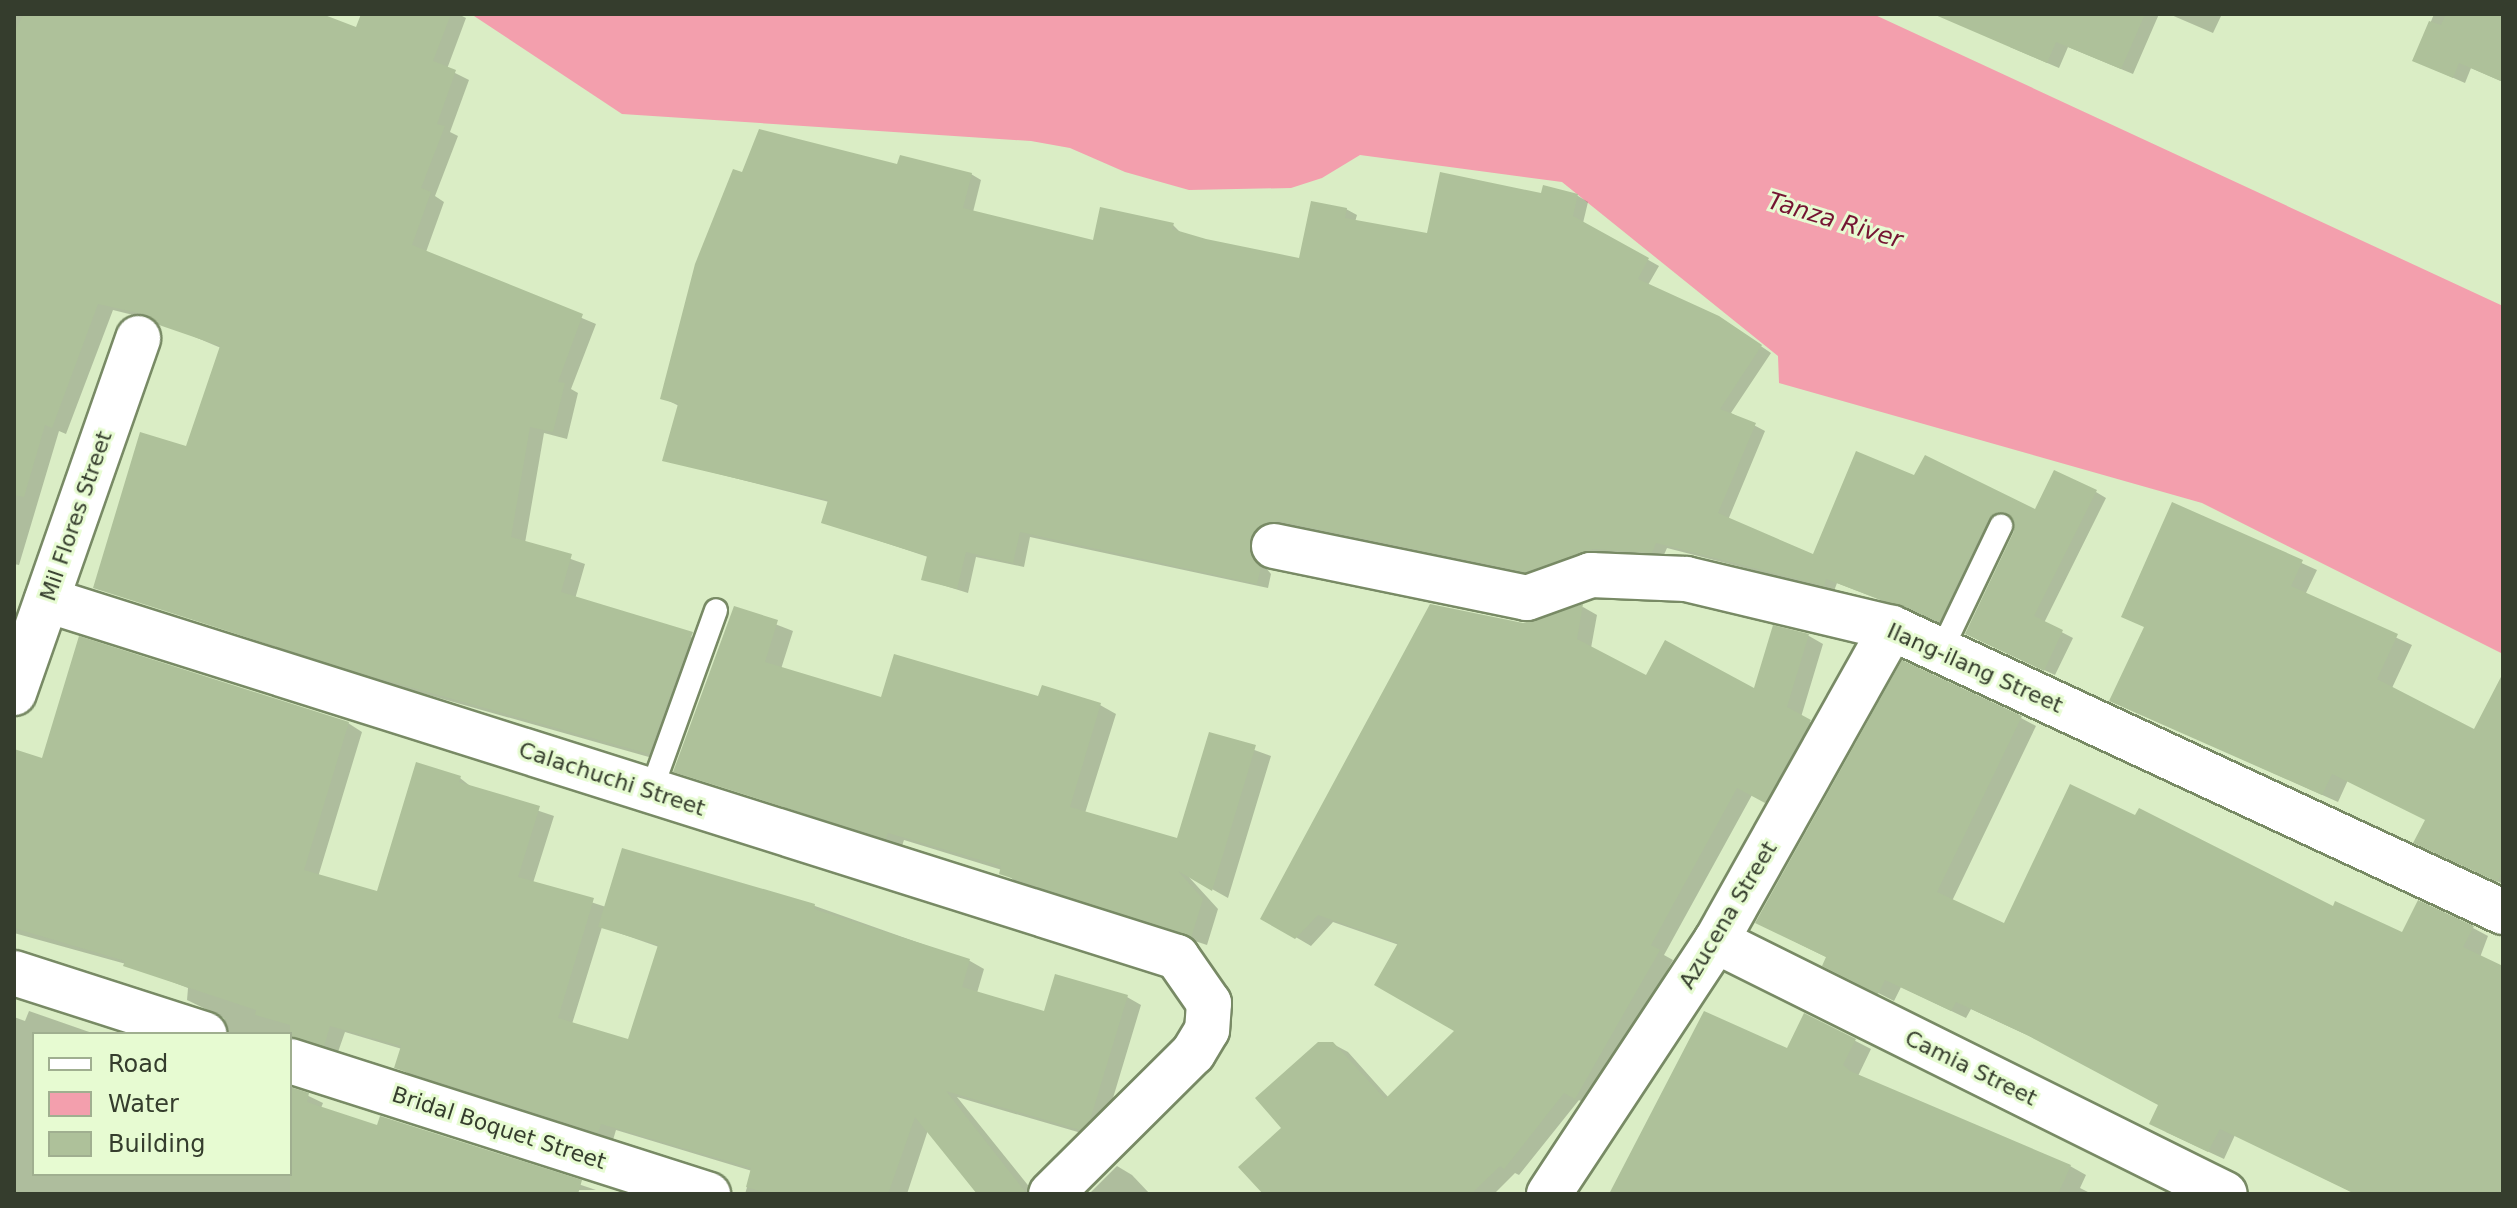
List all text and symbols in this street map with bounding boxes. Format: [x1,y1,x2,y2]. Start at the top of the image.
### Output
water label: Tanza River [1764,187,1906,255]
street label: Mil Flores Street [35,428,117,604]
street label: Ilang-ilang Street [1883,617,2067,719]
street label: Calachuchi Street [515,736,709,822]
street label: Azucena Street [1674,836,1782,994]
street label: Camia Street [1901,1025,2041,1111]
legend [32,1032,292,1176]
text: Road [108,1050,168,1078]
street label: Bridal Boquet Street [389,1081,609,1175]
text: Water [108,1090,179,1118]
text: Building [108,1130,205,1158]

